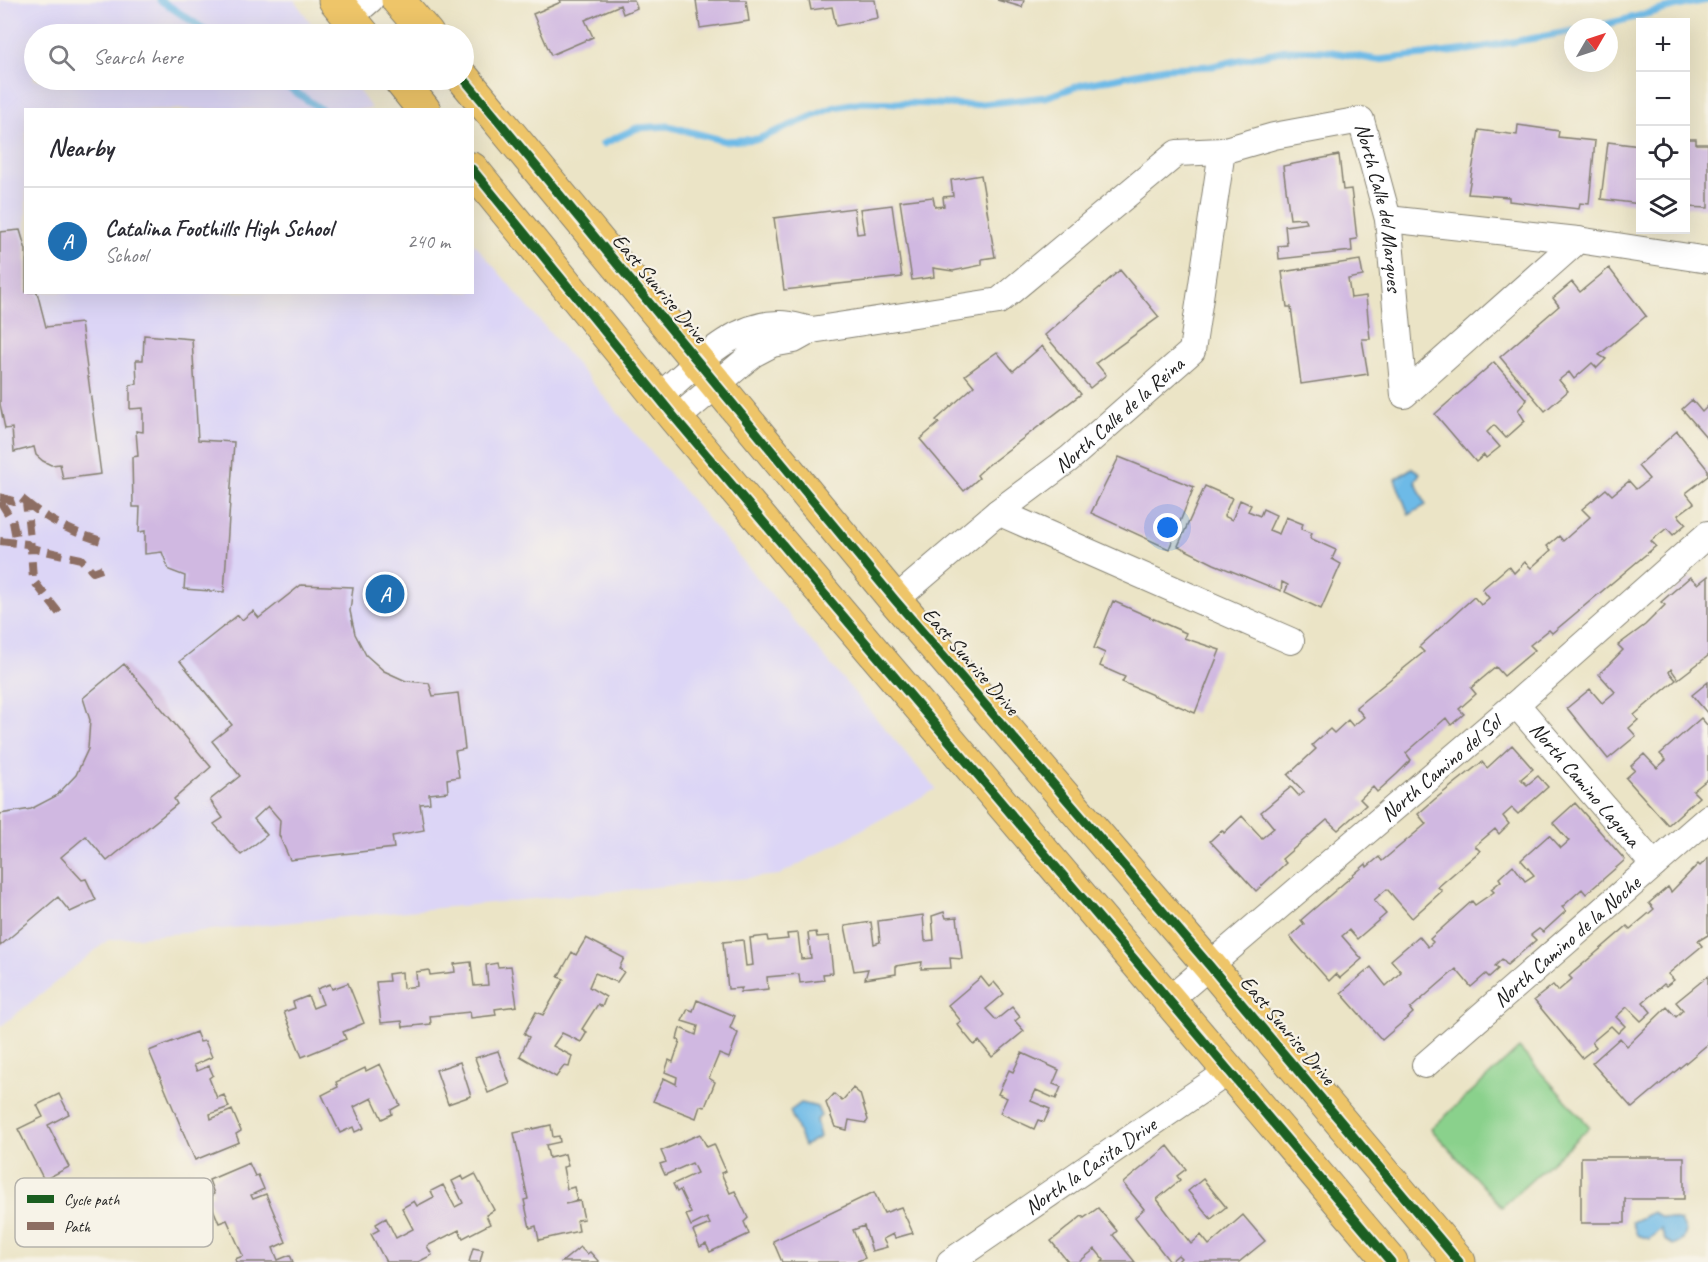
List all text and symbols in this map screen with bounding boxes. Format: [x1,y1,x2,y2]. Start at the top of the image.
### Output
north arrow [1564,18,1618,72]
map controls [1636,18,1690,234]
button: + [1636,18,1690,72]
search box [24,24,474,90]
icon: search [45,41,78,74]
text: Search here [93,43,183,71]
button: − [1636,72,1690,126]
street label: North Calle del Marques [1349,120,1408,295]
button: locate [1636,126,1690,180]
text: Nearby [48,131,113,164]
button: layers [1636,180,1690,234]
text: Catalina Foothills High School [105,215,333,243]
street label: East Sunrise Drive [607,228,714,349]
text: A [62,229,73,254]
text: 240 m [407,229,450,254]
text: School [105,243,148,268]
street label: North Calle de la Reina [1049,350,1191,478]
your location [1153,513,1182,542]
pin: A [366,572,404,616]
street label: East Sunrise Drive [917,602,1026,721]
street label: North Camino del Sol [1375,707,1509,827]
street label: North Camino Laguna [1524,717,1647,854]
street label: North Camino de la Noche [1488,869,1646,1013]
street label: East Sunrise Drive [1235,970,1342,1091]
street label: North la Casita Drive [1019,1111,1163,1220]
legend [15,1178,213,1247]
text: Cycle path [64,1190,120,1210]
text: Path [64,1217,91,1237]

